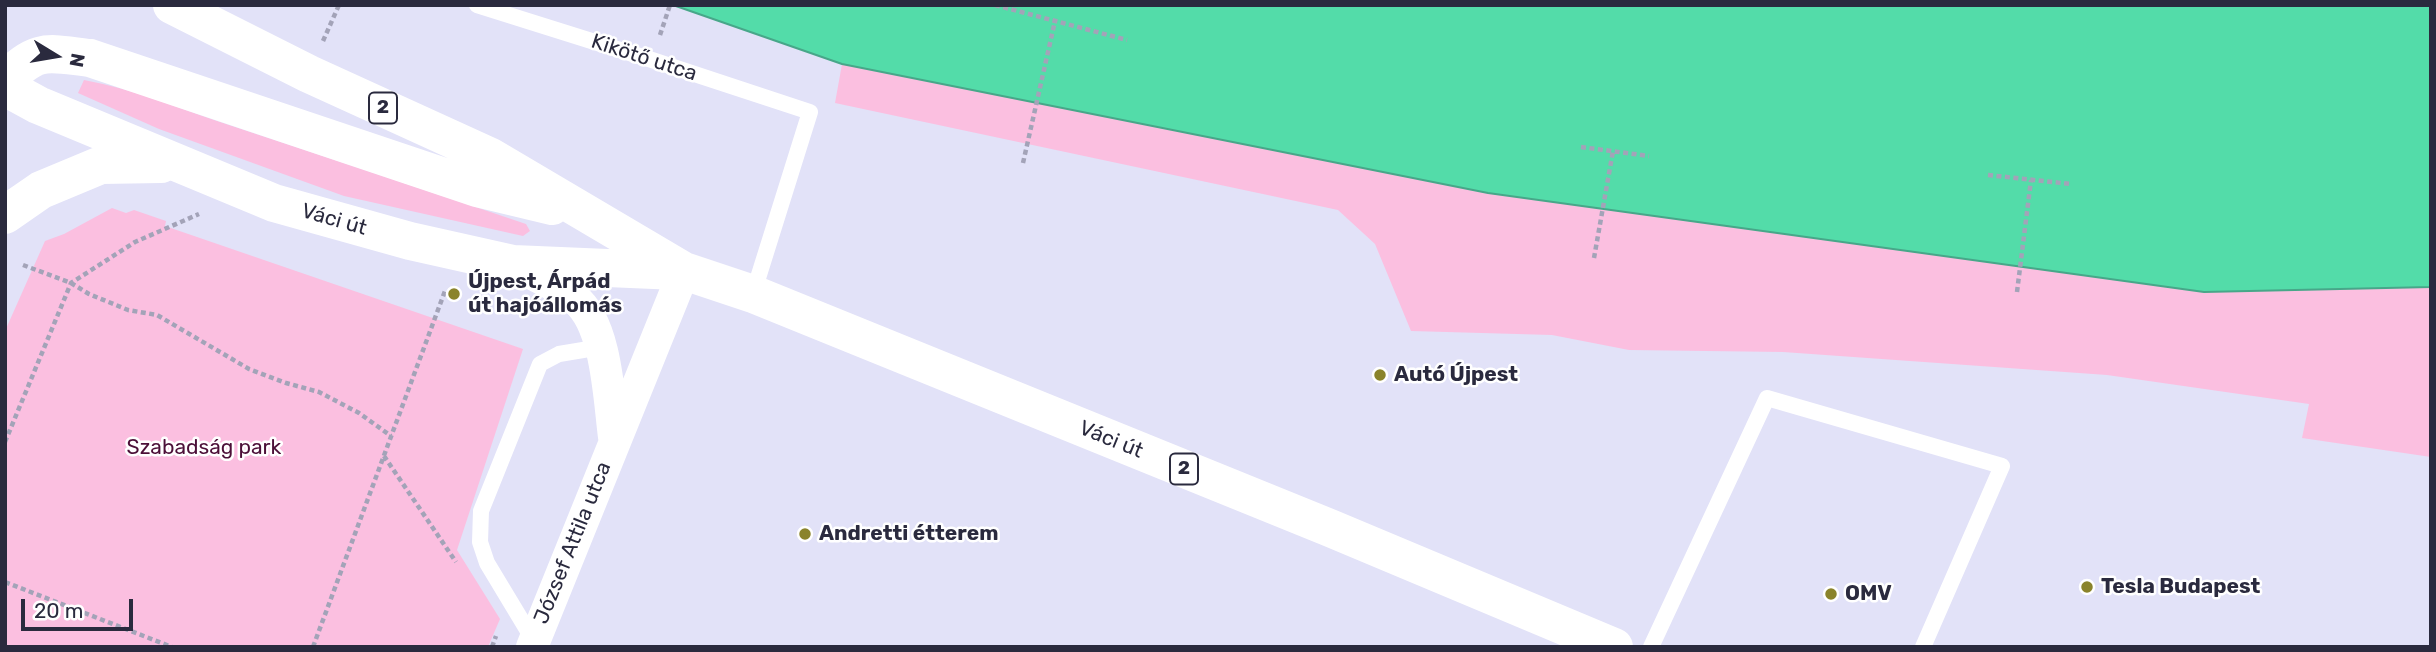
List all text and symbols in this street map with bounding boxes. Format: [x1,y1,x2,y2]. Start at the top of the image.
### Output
north arrow [21,21,91,91]
street label: Kikötő utca [588,29,700,87]
text: N [65,51,90,69]
road number: 2 [369,92,397,124]
street label: Váci út [298,199,370,241]
place label: Újpest, Árpád út hajóállomás [468,269,622,319]
marker: Újpest, Árpád út hajóállomás [446,286,462,302]
place label: Autó Újpest [1394,362,1518,388]
marker: Autó Újpest [1372,367,1388,383]
street label: Váci út [1075,416,1147,464]
park label: Szabadság park [127,435,281,461]
road number: 2 [1170,454,1198,484]
street label: József Attila utca [529,458,617,628]
place label: Andretti étterem [819,521,998,547]
marker: Andretti étterem [797,526,813,542]
place label: Tesla Budapest [2101,574,2260,600]
marker: Tesla Budapest [2079,579,2095,595]
place label: OMV [1845,581,1892,607]
scale bar [24,586,136,630]
marker: OMV [1823,586,1839,602]
text: 20 m [34,598,83,623]

